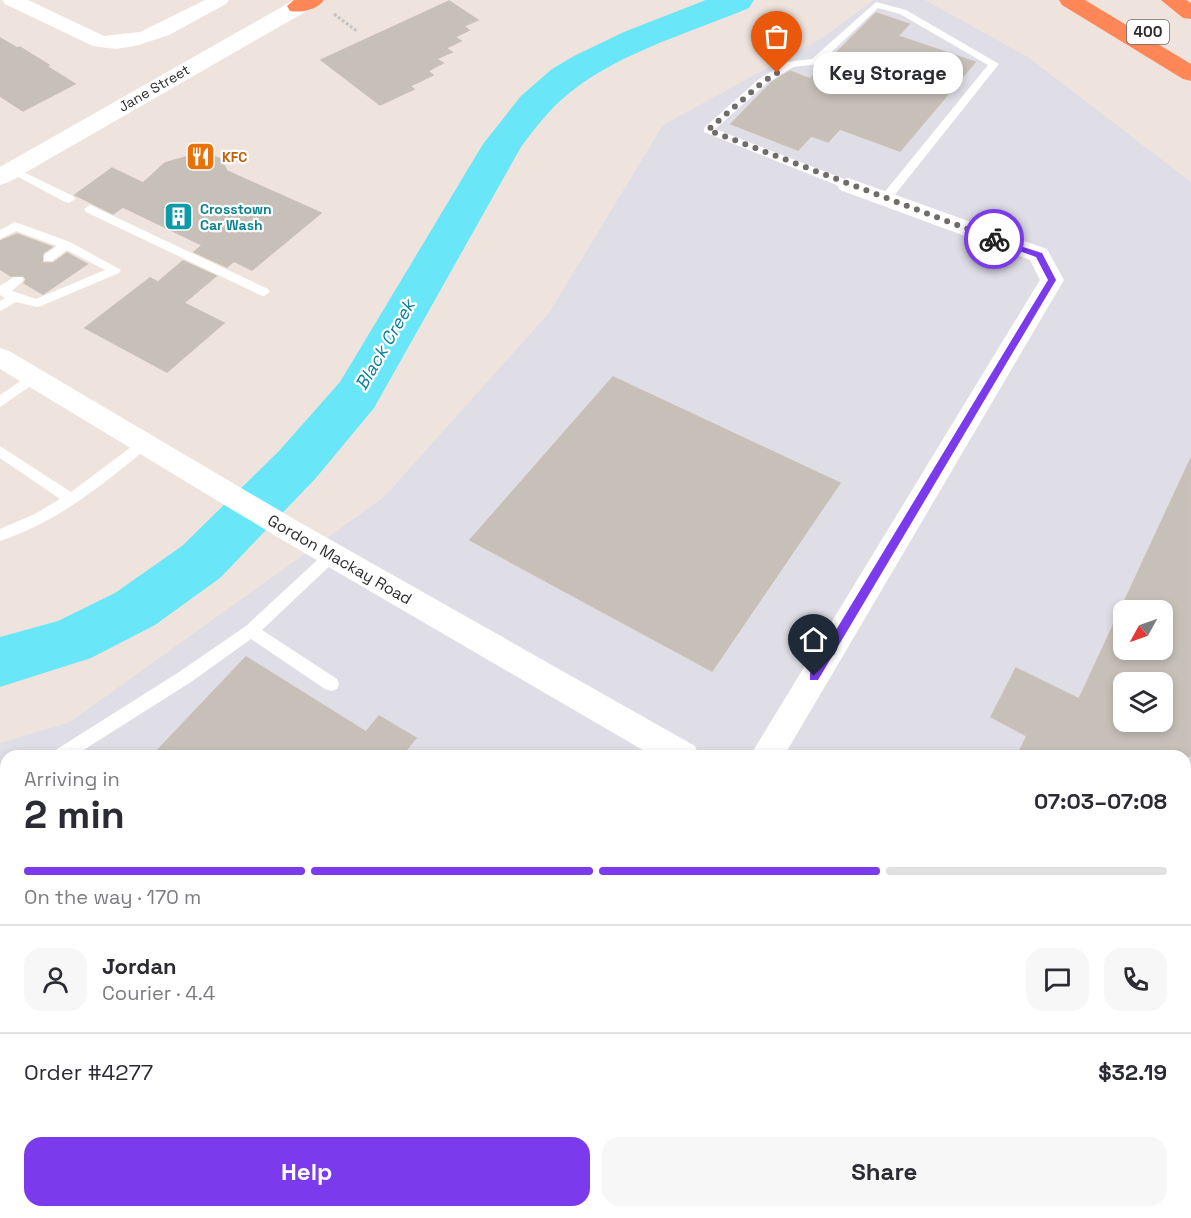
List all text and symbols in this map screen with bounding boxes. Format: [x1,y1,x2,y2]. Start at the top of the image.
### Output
pin [751,11,802,73]
icon: bag [760,20,793,53]
road number: 400 [1127,20,1169,44]
callout: Key Storage [813,52,963,94]
street label: Jane Street [115,60,193,116]
text: Key Storage [829,60,947,86]
restaurant icon: KFC [185,141,217,173]
place label: KFC [222,148,247,166]
place label: Crosstown Car Wash [200,200,272,234]
building icon: Crosstown Car Wash [163,201,195,233]
courier [964,209,1024,269]
icon: bike [978,223,1011,256]
water label: Black Creek [349,293,421,394]
street label: Gordon Mackay Road [264,510,416,609]
north arrow [1113,600,1173,660]
map controls [1113,600,1173,732]
pin [788,614,839,676]
icon: home [797,623,830,656]
button: layers [1113,672,1173,732]
text: Arriving in [24,766,120,792]
text: 07:03–07:08 [1034,787,1167,815]
text: 2 min [24,790,125,839]
text: On the way · 170 m [24,884,201,910]
button: person [24,948,87,1011]
button: chat [1026,948,1089,1011]
button: phone [1104,948,1167,1011]
text: Jordan [102,952,177,980]
text: Courier · 4.4 [102,980,215,1006]
text: Order #4277 [24,1058,153,1086]
text: $32.19 [1098,1058,1167,1086]
button: Help [24,1137,590,1206]
button: Share [602,1137,1167,1206]

